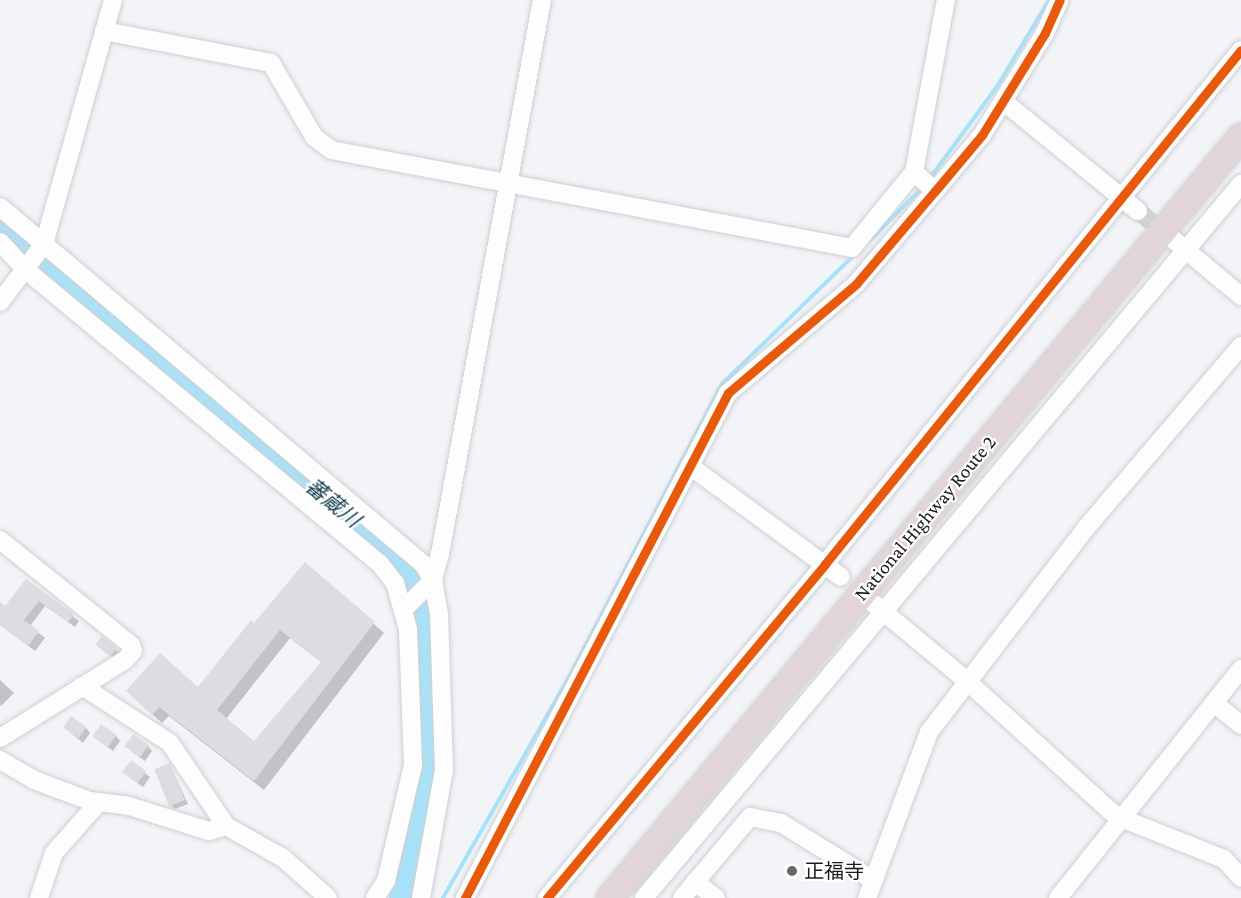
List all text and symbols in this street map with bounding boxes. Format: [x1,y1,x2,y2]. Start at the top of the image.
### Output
street label: National Highway Route 2 [849,430,1001,606]
water label: 蕃蔵川 [301,473,365,533]
place label: 正福寺 [804,859,864,883]
marker: 正福寺 [785,864,799,878]

